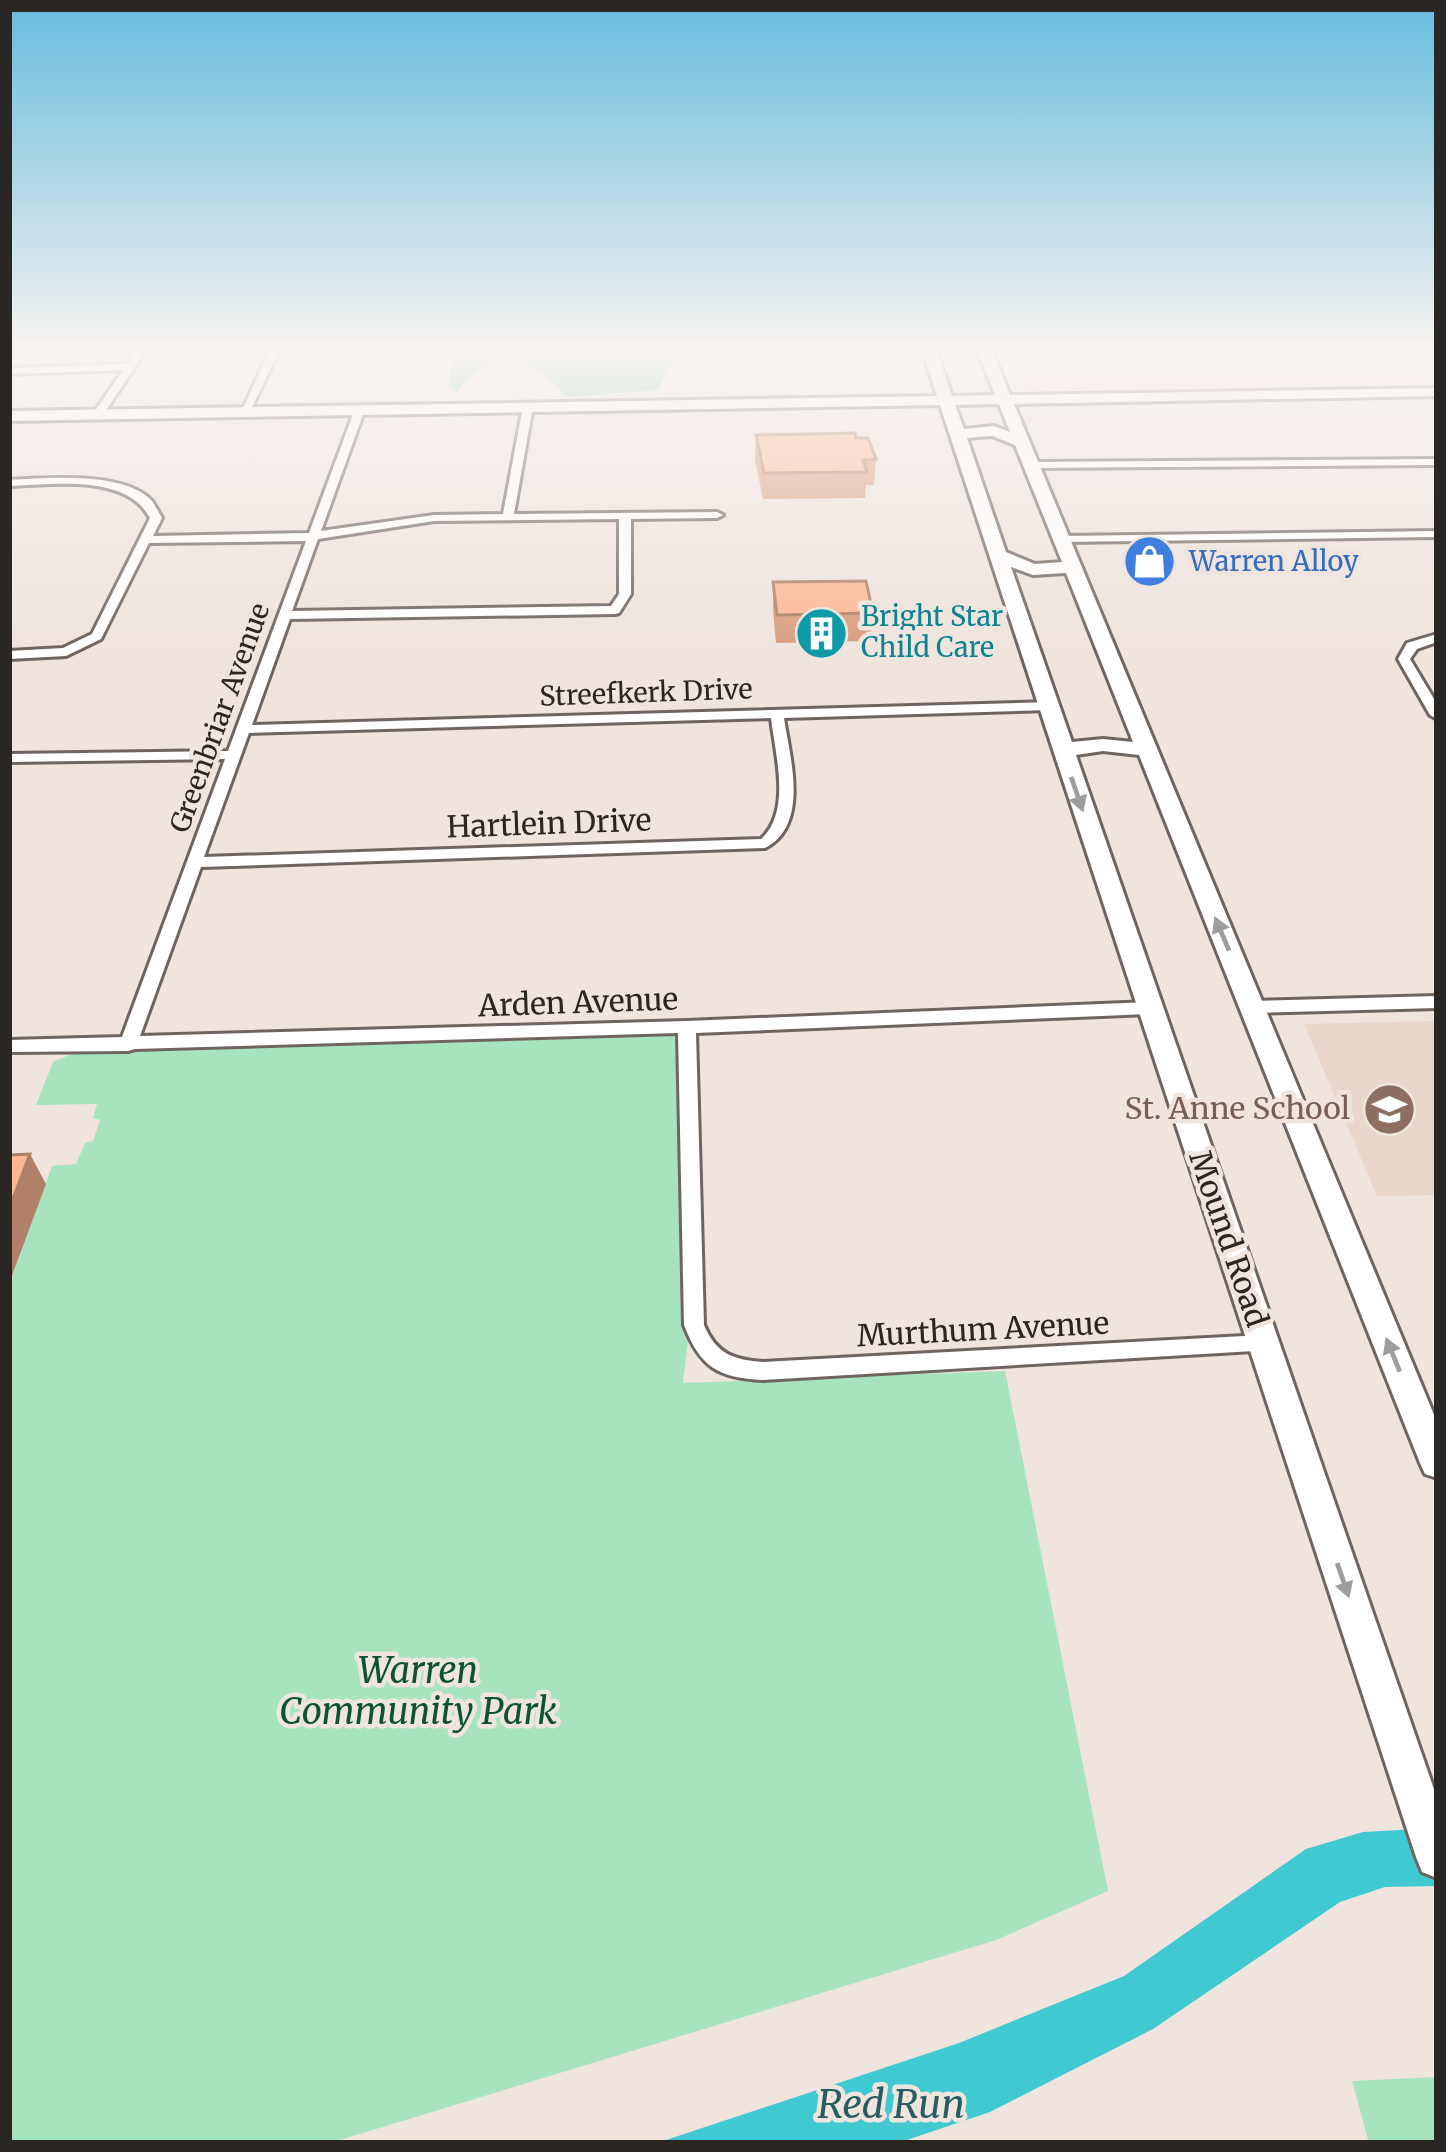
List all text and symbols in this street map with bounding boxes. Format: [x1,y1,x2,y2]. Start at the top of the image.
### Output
shop icon: Warren Alloy [1122,534,1178,590]
place label: Warren Alloy [1188,544,1359,578]
street label: Greenbriar Avenue [162,598,276,837]
place label: Bright Star Child Care [861,599,1003,664]
building icon: Bright Star Child Care [794,605,850,661]
street label: Streefkerk Drive [539,671,753,713]
one-way arrow [1069,776,1087,812]
street label: Hartlein Drive [446,800,652,846]
one-way arrow [1212,916,1231,952]
street label: Arden Avenue [476,980,679,1025]
school or university icon: St. Anne School [1361,1081,1417,1137]
place label: St. Anne School [1125,1089,1350,1127]
street label: Mound Road [1181,1146,1277,1332]
street label: Murthum Avenue [856,1303,1110,1355]
one-way arrow [1383,1336,1402,1372]
one-way arrow [1335,1562,1354,1598]
park label: Warren Community Park [279,1648,557,1734]
water label: Red Run [817,2080,965,2129]

